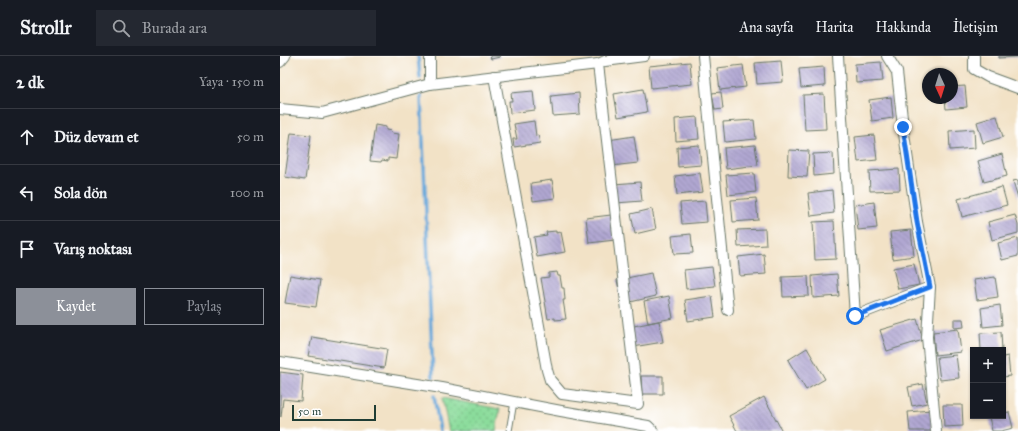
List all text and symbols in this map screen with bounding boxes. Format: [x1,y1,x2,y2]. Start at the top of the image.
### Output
search box [96,10,376,46]
text: Strollr [20,16,72,39]
icon: search [110,17,132,39]
text: Burada ara [142,19,207,37]
text: Ana sayfa [740,19,793,36]
text: Harita [815,19,853,36]
text: Hakkında [875,19,931,36]
text: İletişim [953,19,998,36]
north arrow [922,68,958,104]
text: 2 dk [16,72,44,93]
text: Yaya · 150 m [199,74,264,90]
route end [894,118,912,136]
icon: ahead [16,126,38,148]
text: Düz devam et [54,128,139,146]
text: 50 m [237,129,264,145]
icon: left [16,182,38,204]
text: Sola dön [54,184,107,202]
text: 100 m [230,185,264,201]
icon: arrive [16,238,38,260]
text: Varış noktası [54,240,132,258]
button: Kaydet [16,288,136,325]
button: Paylaş [144,288,264,325]
route start [846,307,864,325]
map controls [970,347,1006,419]
button: + [970,347,1006,383]
button: − [970,383,1006,419]
scale bar [292,403,376,422]
text: 50 m [298,405,321,418]

